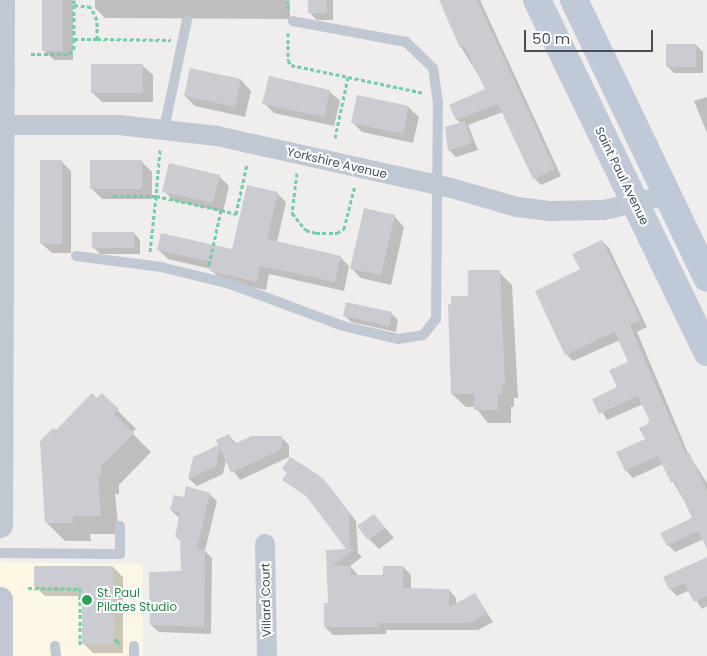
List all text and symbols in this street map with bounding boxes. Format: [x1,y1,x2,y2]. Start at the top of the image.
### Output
scale bar [527,20,656,52]
text: 50 m [532,28,570,49]
street label: Saint Paul Avenue [592,125,652,227]
street label: Yorkshire Avenue [285,144,389,182]
street label: Villard Court [258,563,274,637]
place label: St. Paul Pilates Studio [97,586,177,614]
marker: St. Paul Pilates Studio [81,594,93,606]

